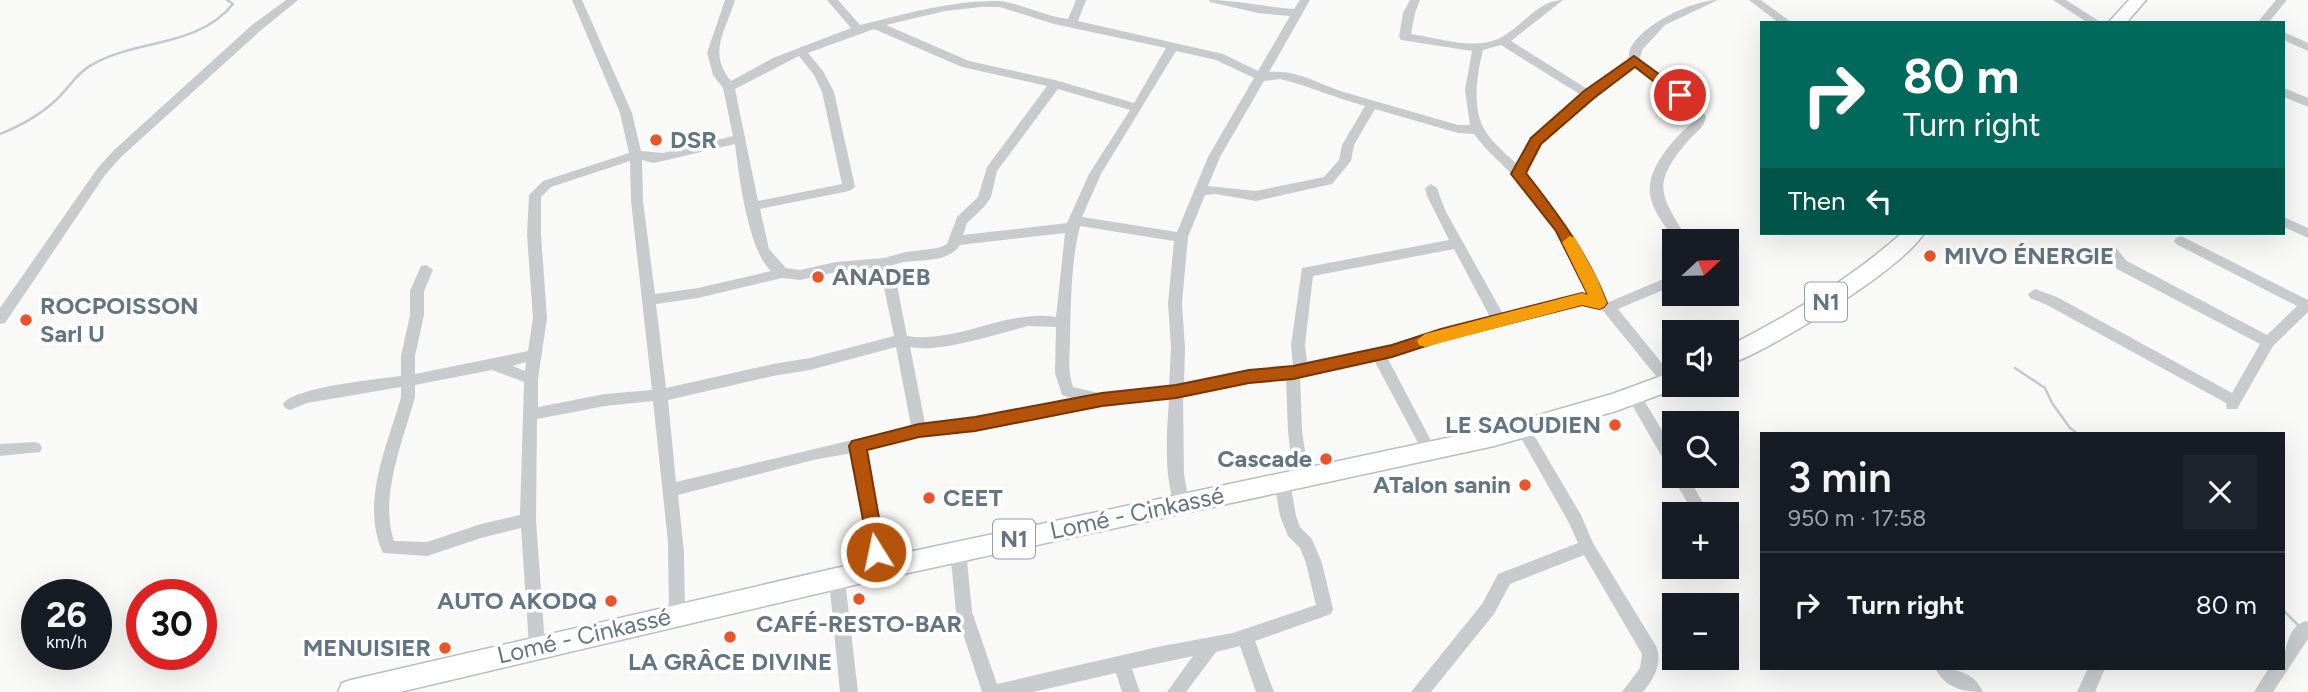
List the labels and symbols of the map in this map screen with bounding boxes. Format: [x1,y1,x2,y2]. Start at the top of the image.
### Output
pin [1650,65,1710,125]
place label: DSR [670,125,717,154]
marker: DSR [648,132,664,148]
north arrow [1662,229,1740,306]
place label: MIVO ÉNERGIE [1944,241,2114,270]
marker: MIVO ÉNERGIE [1922,248,1938,264]
place label: ANADEB [832,262,930,291]
marker: ANADEB [810,269,826,285]
road number: N1 [1805,282,1847,322]
place label: ROCPOISSON Sarl U [40,291,199,348]
marker: ROCPOISSON Sarl U [18,312,34,328]
place label: LE SAOUDIEN [1445,410,1601,439]
marker: LE SAOUDIEN [1607,417,1623,433]
place label: Cascade [1217,444,1312,473]
marker: Cascade [1318,451,1334,467]
place label: ATalon sanin [1373,470,1511,499]
marker: ATalon sanin [1517,477,1533,493]
street label: Lomé - Cinkassé [1047,480,1227,545]
place label: CEET [943,483,1003,512]
marker: CEET [921,490,937,506]
position arrow [839,515,913,589]
road number: N1 [993,520,1035,558]
speed limit sign: 30 [126,579,217,670]
place label: AUTO AKODQ [437,586,597,615]
marker: CAFÉ-RESTO-BAR [851,591,867,607]
marker: AUTO AKODQ [603,593,619,609]
street label: Lomé - Cinkassé [494,601,673,670]
place label: CAFÉ-RESTO-BAR [756,609,962,638]
marker: LA GRÂCE DIVINE [722,629,738,645]
place label: MENUISIER [303,633,431,662]
marker: MENUISIER [437,640,453,656]
place label: LA GRÂCE DIVINE [628,647,832,676]

